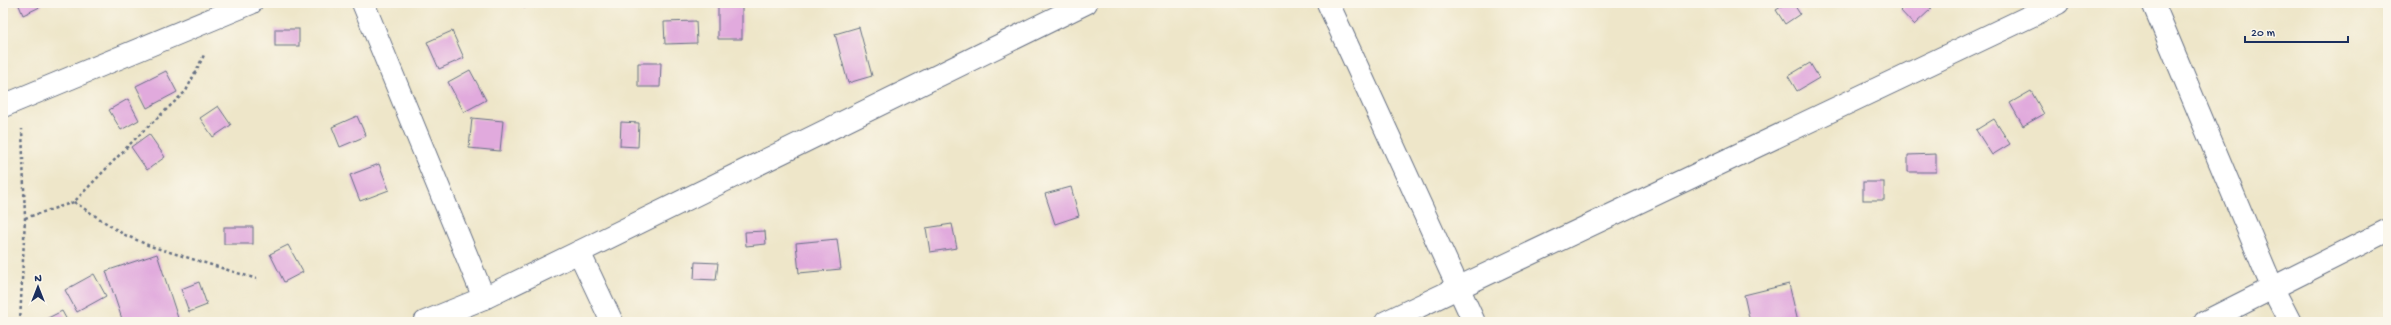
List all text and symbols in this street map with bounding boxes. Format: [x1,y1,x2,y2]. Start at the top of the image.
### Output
scale bar [2245,18,2348,44]
text: 20 m [2251,27,2276,41]
north arrow [18,267,58,307]
text: N [34,273,42,285]

